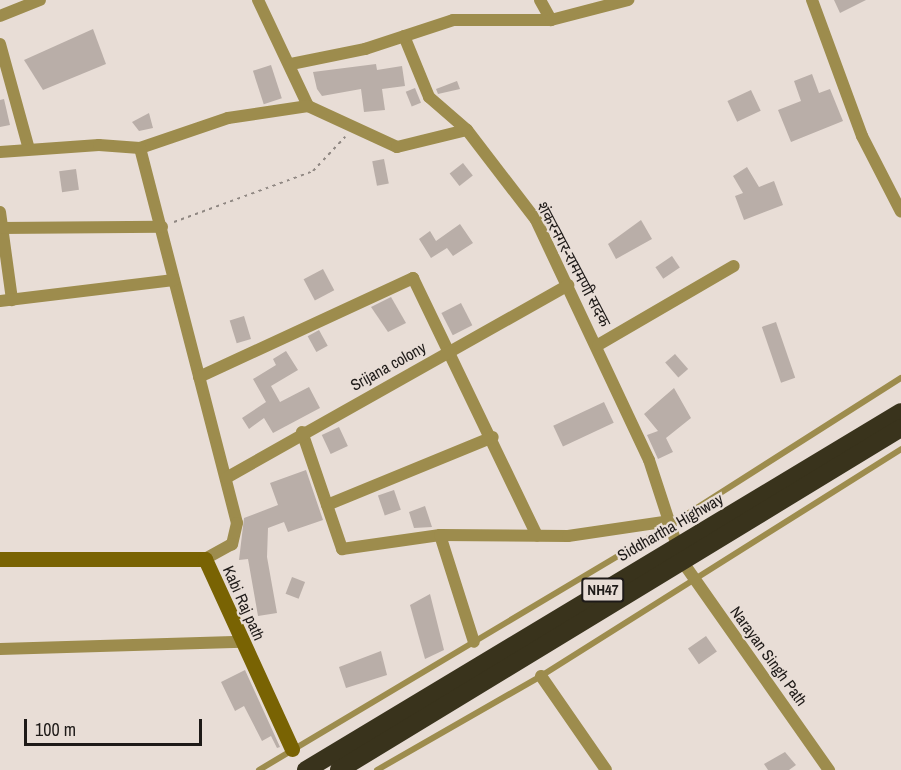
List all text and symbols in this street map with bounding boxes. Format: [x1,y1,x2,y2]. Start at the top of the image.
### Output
street label: शंकरनगर-राममणी सदक [533,198,615,330]
street label: Srijana colony [347,337,429,395]
street label: Siddhartha Highway [614,489,726,565]
street label: Kabi Raj path [219,563,269,643]
road number: NH47 [580,578,626,602]
street label: Narayan Singh Path [727,603,811,709]
scale bar [27,707,206,745]
text: 100 m [35,717,76,742]

